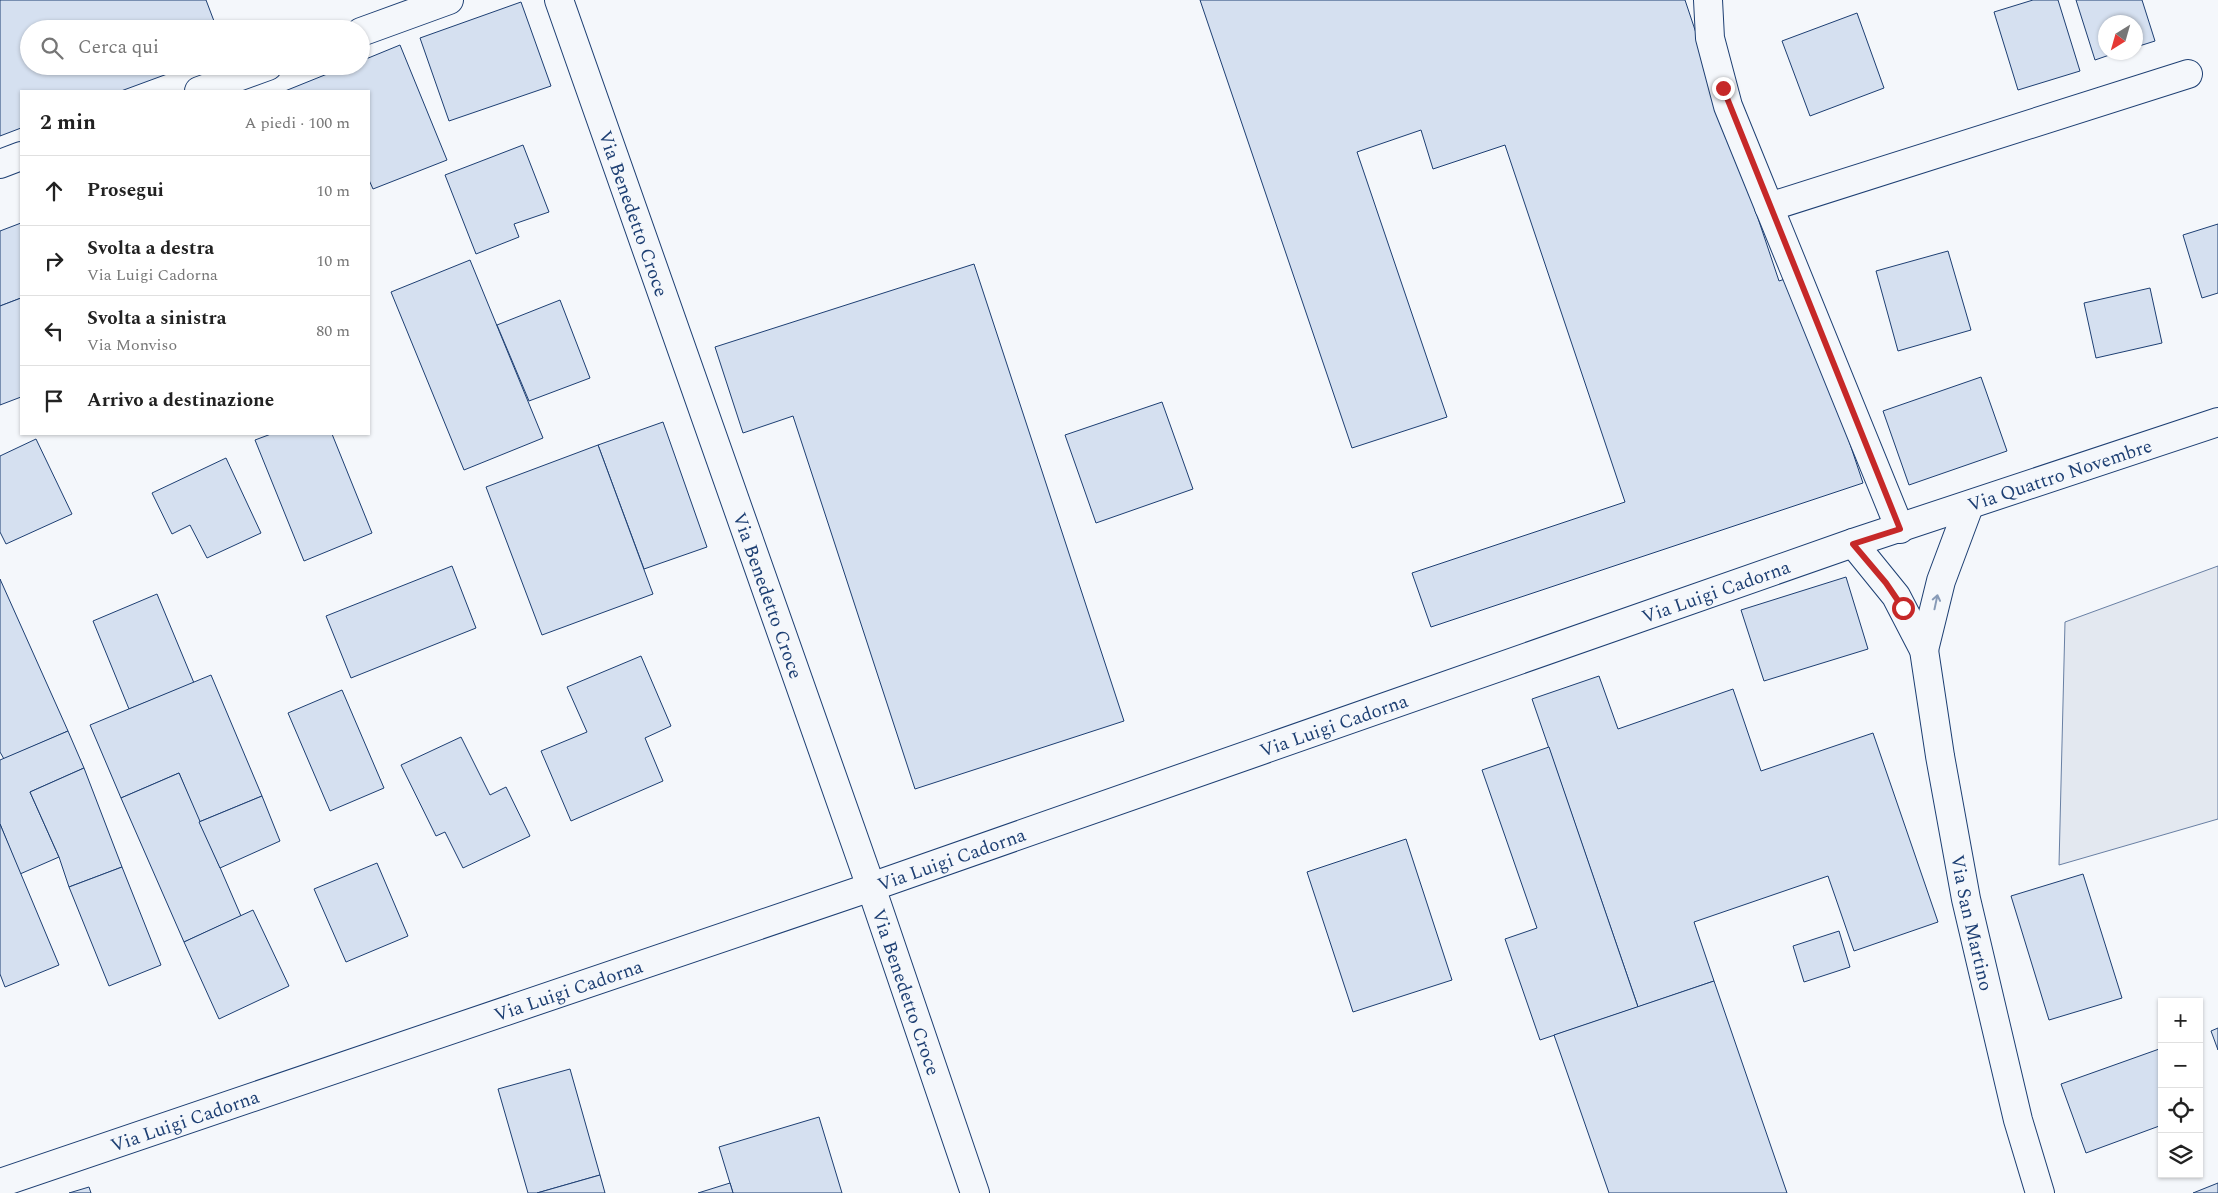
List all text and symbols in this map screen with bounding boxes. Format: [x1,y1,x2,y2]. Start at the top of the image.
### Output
north arrow [2098,15,2143,60]
search box [20,20,370,75]
text: Cerca qui [78,33,159,62]
icon: search [38,34,66,62]
route end [1712,77,1735,100]
text: 2 min [40,107,96,139]
text: A piedi · 100 m [244,111,350,135]
street label: Via Benedetto Croce [590,127,675,301]
text: Prosegui [87,176,164,205]
icon: ahead [40,177,68,205]
text: 10 m [316,179,350,203]
text: Svolta a destra [87,234,214,263]
icon: right [40,247,68,275]
text: 10 m [316,249,350,273]
text: Via Luigi Cadorna [87,263,218,287]
text: Svolta a sinistra [87,304,227,333]
icon: left [40,317,68,345]
text: 80 m [316,319,350,343]
text: Via Monviso [87,333,177,357]
text: Arrivo a destinazione [87,386,274,415]
icon: arrive [40,387,68,415]
street label: Via Quattro Novembre [1964,432,2156,520]
street label: Via Benedetto Croce [724,509,810,683]
street label: Via Luigi Cadorna [1638,553,1795,632]
one-way arrow [1932,595,1941,611]
route start [1892,597,1915,620]
street label: Via Luigi Cadorna [1256,687,1413,766]
street label: Via Luigi Cadorna [874,821,1031,900]
street label: Via San Martino [1942,852,2000,994]
street label: Via Benedetto Croce [863,905,947,1080]
street label: Via Luigi Cadorna [490,952,648,1030]
map controls [2158,998,2203,1178]
button: + [2158,998,2203,1043]
button: − [2158,1043,2203,1088]
street label: Via Luigi Cadorna [107,1083,264,1160]
button: locate [2158,1088,2203,1133]
button: layers [2158,1133,2203,1178]

